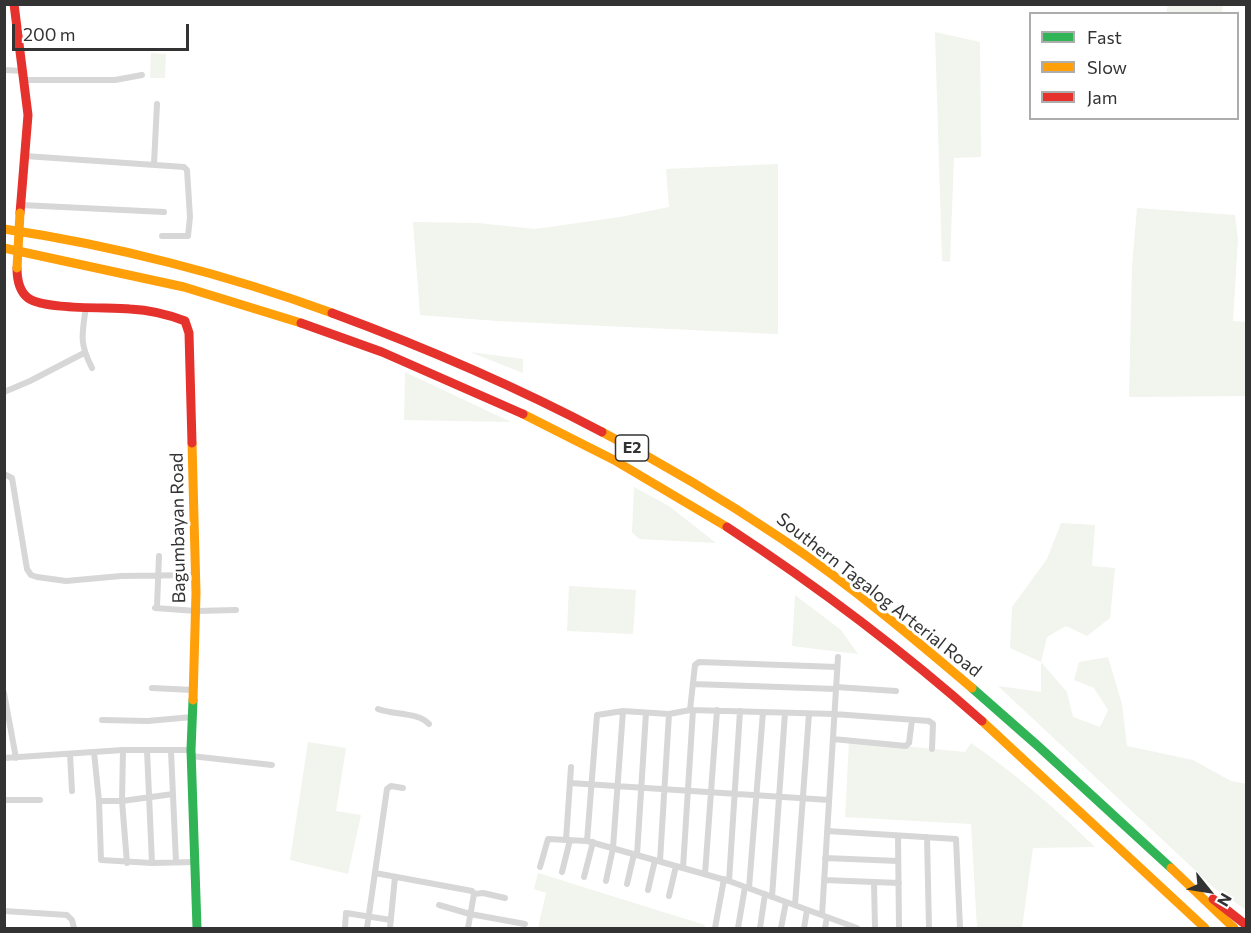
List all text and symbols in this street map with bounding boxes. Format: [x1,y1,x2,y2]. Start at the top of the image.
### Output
scale bar [15,12,192,50]
legend [1029,12,1239,120]
text: 200 m [23,23,76,45]
text: Fast [1087,26,1122,48]
text: Slow [1087,56,1127,78]
text: Jam [1087,86,1117,108]
road number: E2 [616,435,648,461]
street label: Bagumbayan Road [166,452,190,604]
street label: Southern Tagalog Arterial Road [772,508,986,682]
north arrow [1179,861,1239,921]
text: N [1214,890,1236,910]

